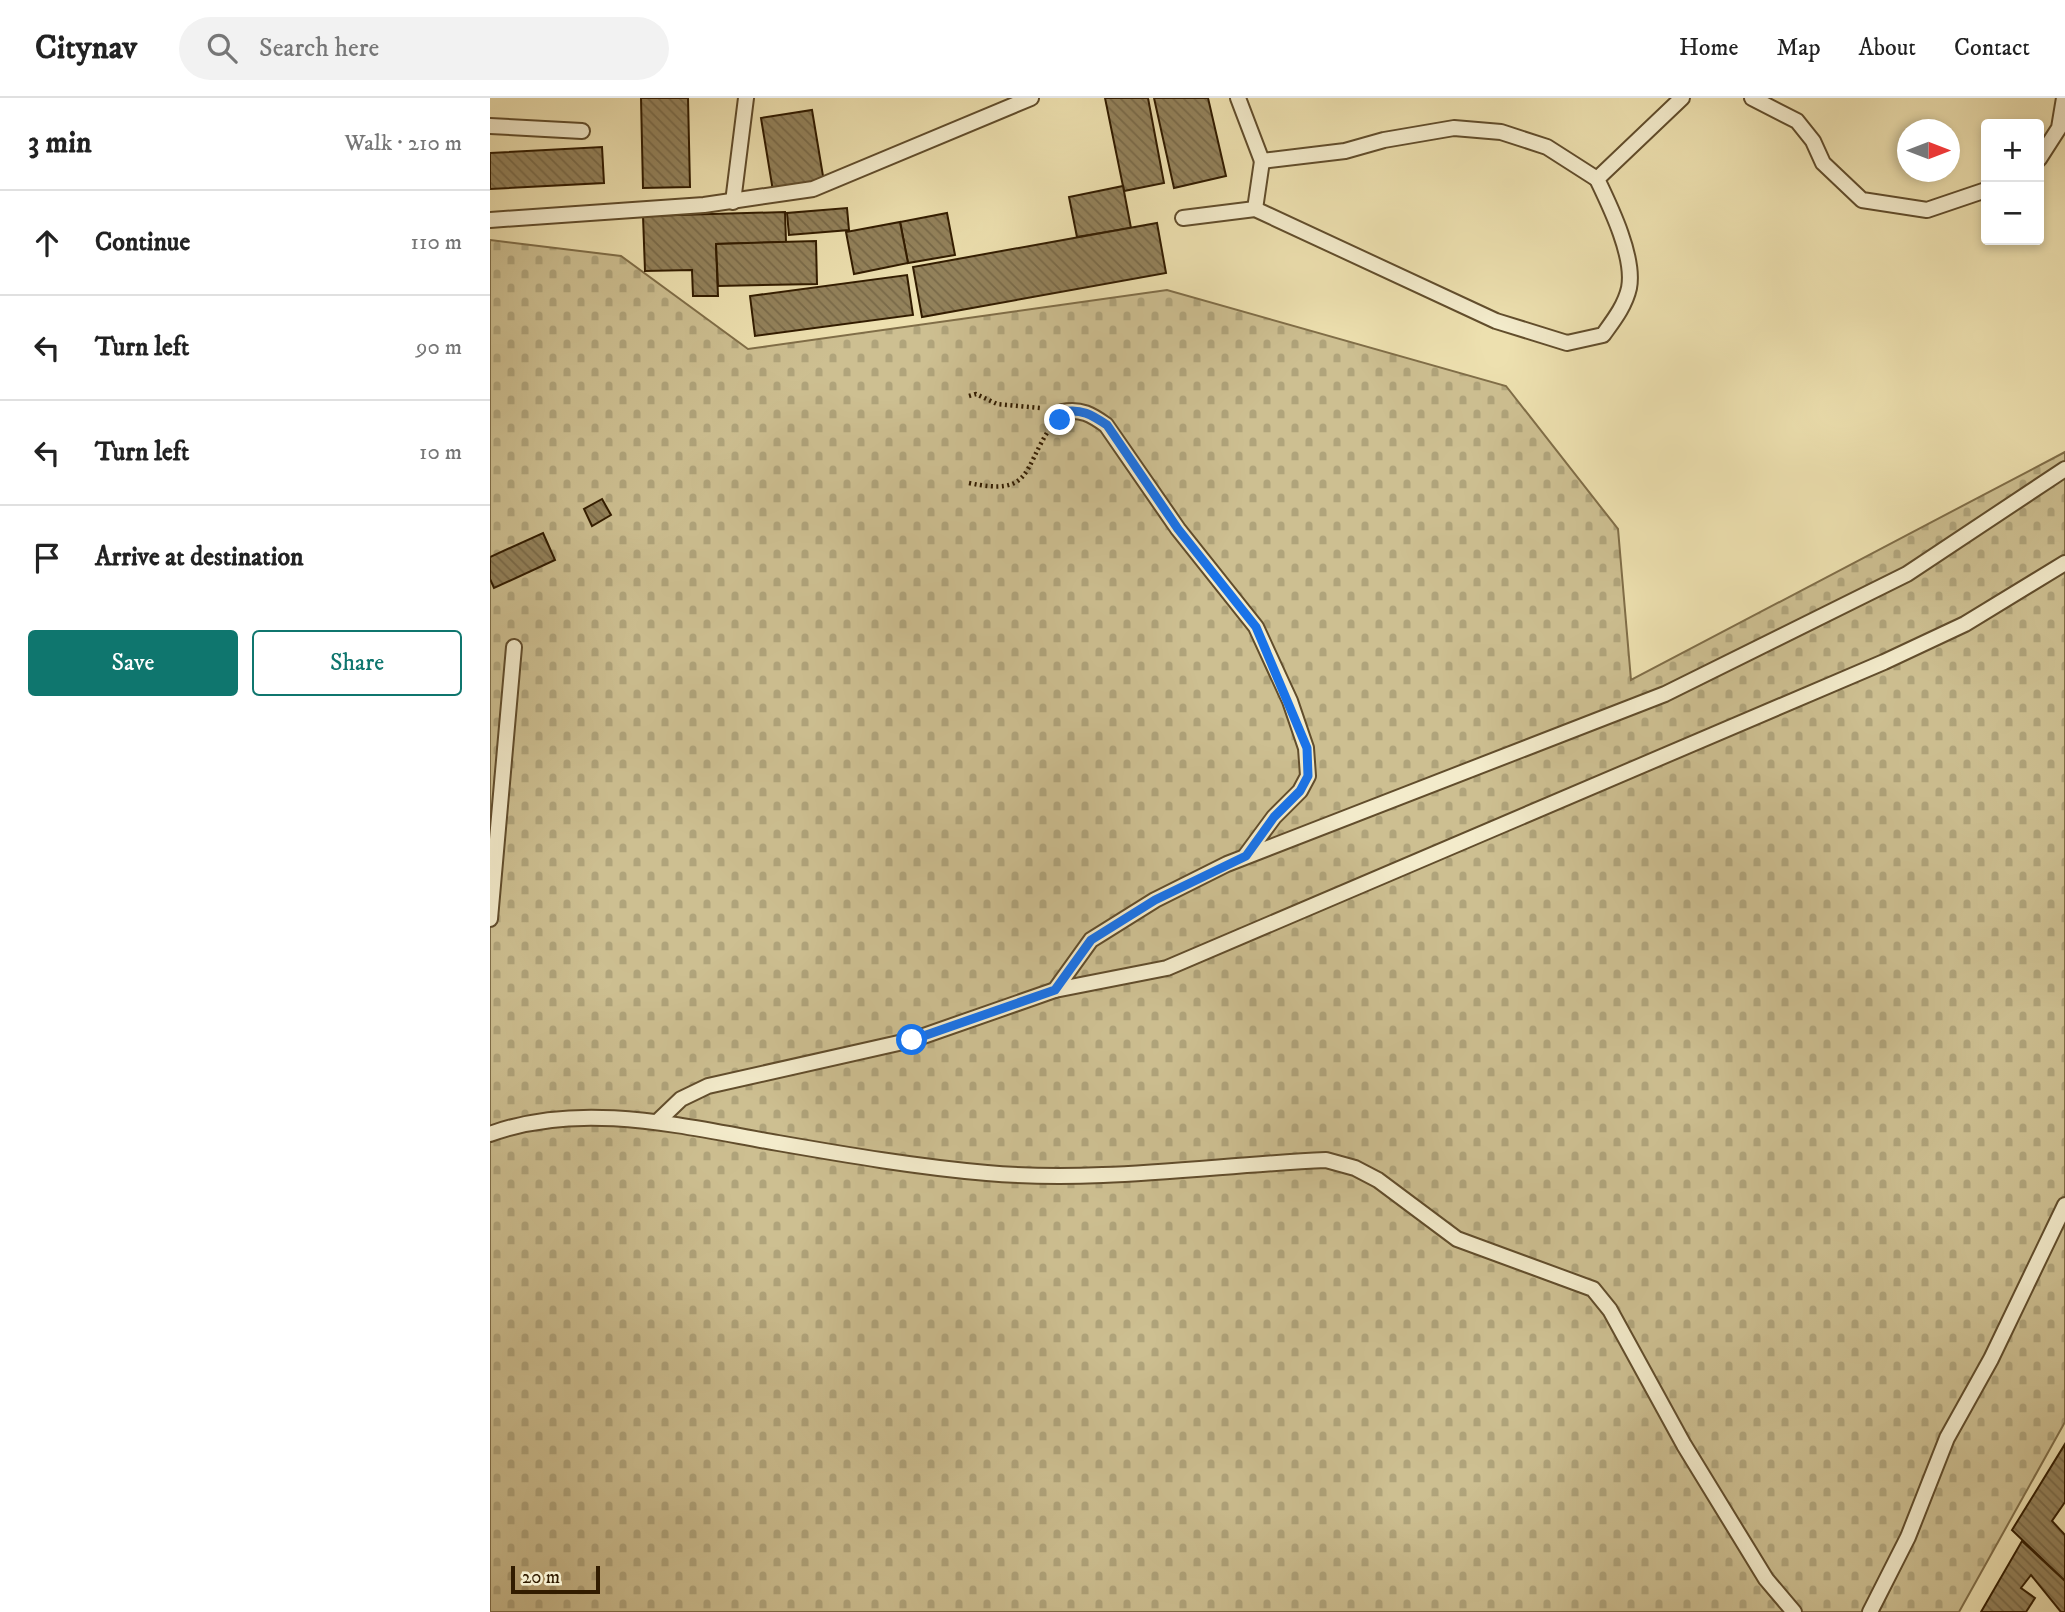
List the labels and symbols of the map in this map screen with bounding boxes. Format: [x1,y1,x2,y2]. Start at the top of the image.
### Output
north arrow [1897,119,1960,182]
route end [1044,404,1075,435]
route start [896,1024,927,1055]
scale bar [511,1563,600,1595]

